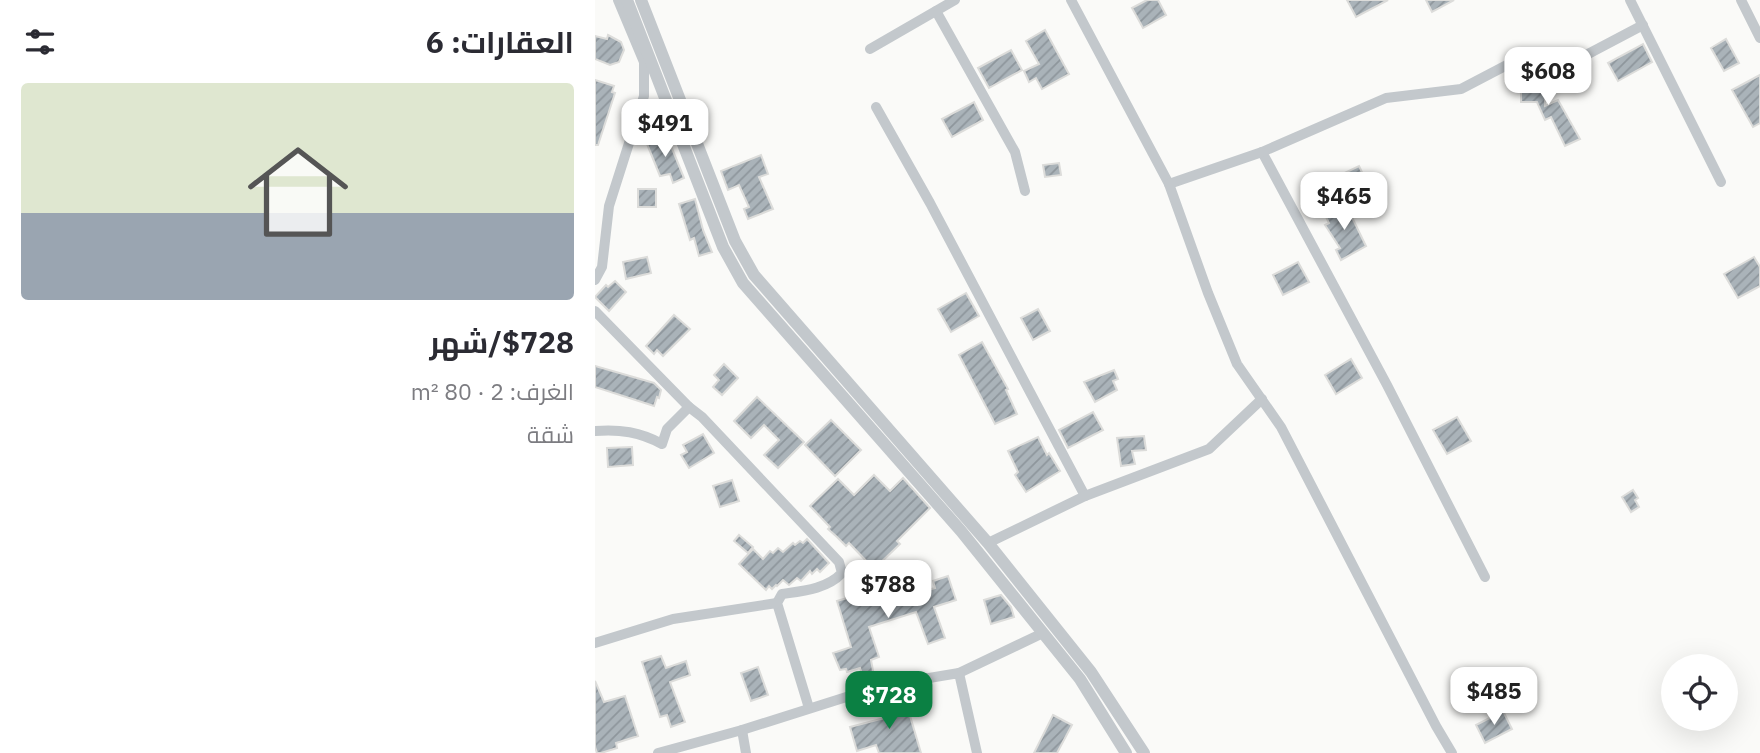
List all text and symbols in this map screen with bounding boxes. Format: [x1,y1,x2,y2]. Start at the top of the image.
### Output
text: العقارات: 6 [426,22,574,61]
icon: filters [21,23,59,61]
pin: $608 [1507,48,1589,107]
text: $608 [1520,55,1576,85]
pin: $491 [624,100,706,159]
text: $491 [637,107,693,137]
icon: home [235,129,361,255]
pin: $465 [1303,173,1385,232]
text: $465 [1316,180,1372,210]
text: $728/شهر [429,322,574,361]
text: الغرف: 2 · 80 m² [411,376,574,406]
text: شقة [527,419,574,449]
pin: $788 [847,560,929,620]
text: $788 [860,568,916,598]
map controls [1661,654,1738,731]
button: locate [1661,654,1738,731]
pin: $485 [1453,668,1535,727]
pin: $728 [848,672,930,731]
text: $485 [1466,675,1522,705]
text: $728 [861,679,917,709]

